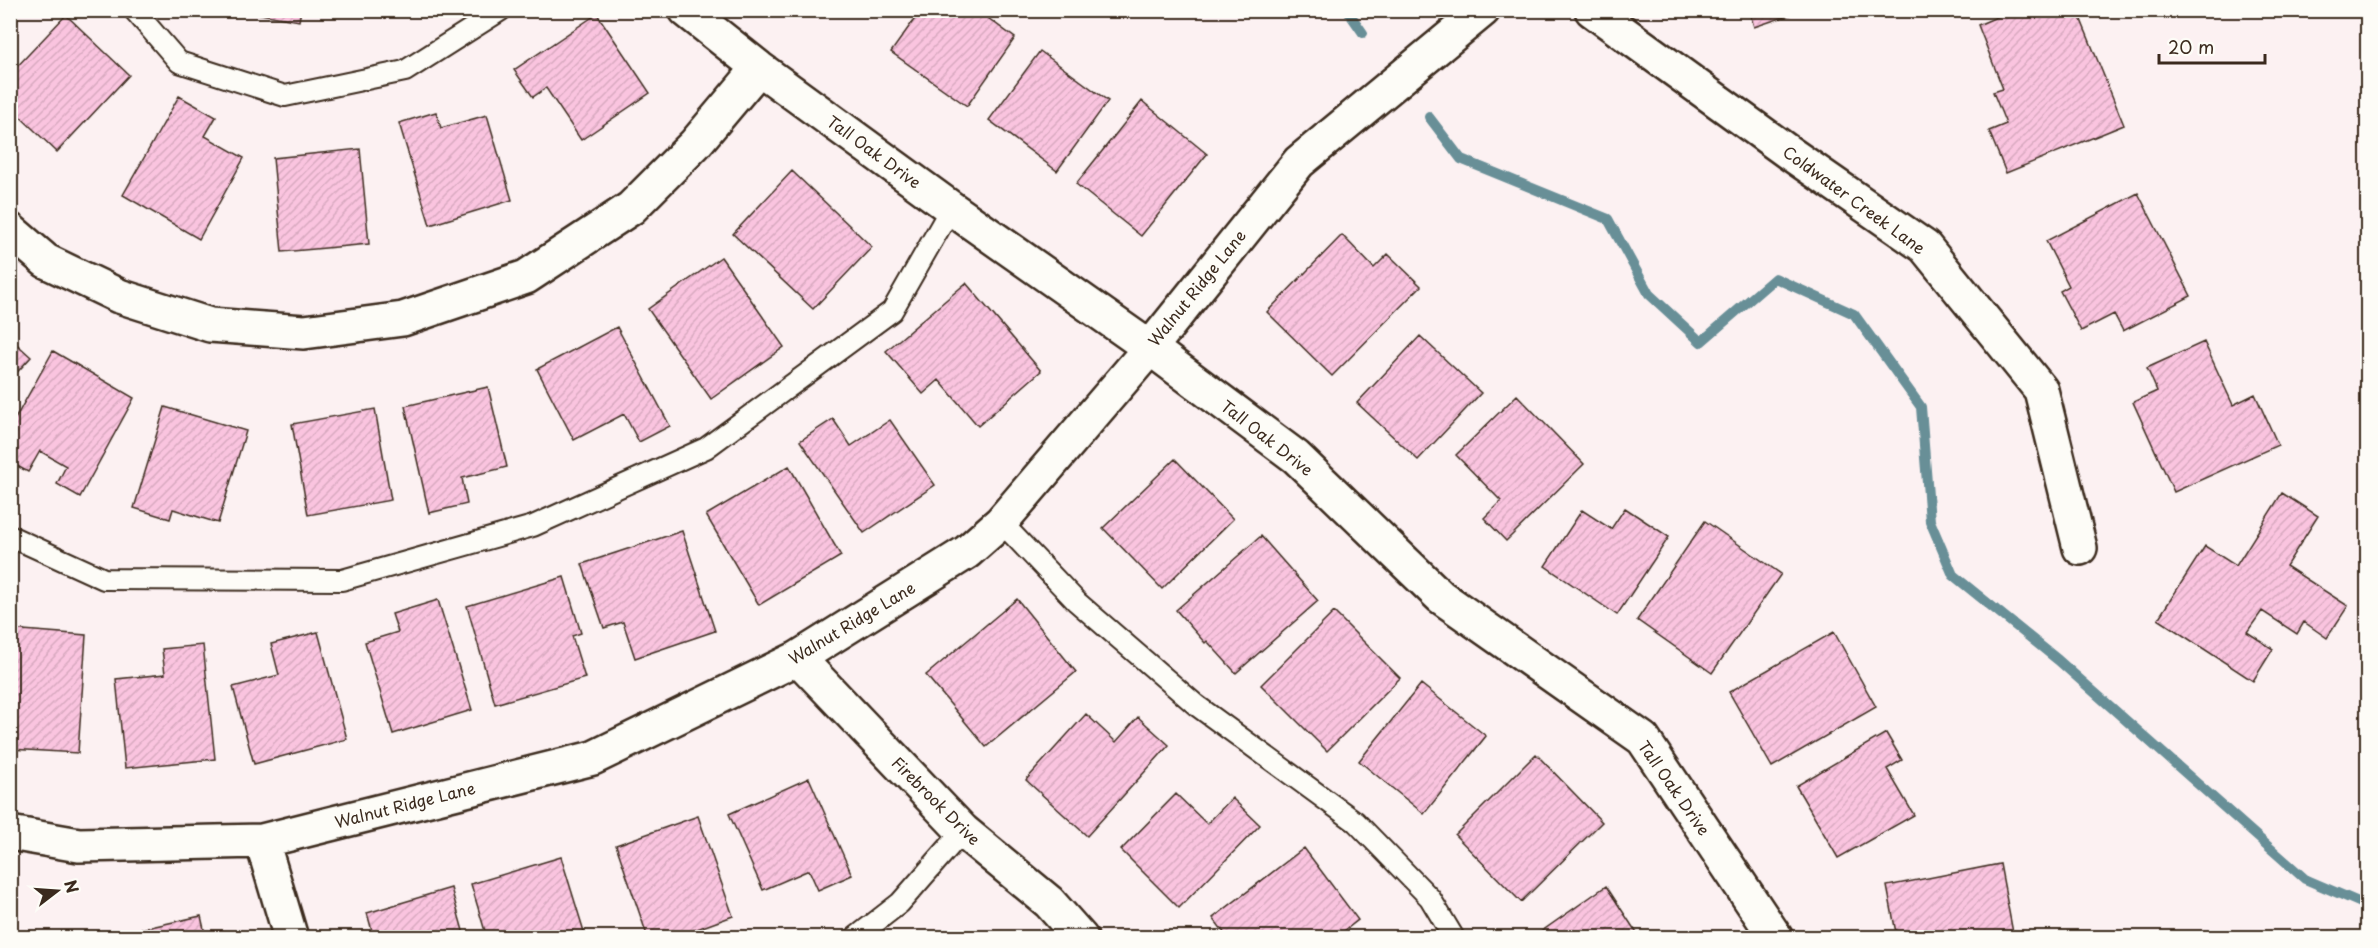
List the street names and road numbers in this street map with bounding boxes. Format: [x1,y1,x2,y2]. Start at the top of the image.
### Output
street label: Tall Oak Drive [823,109,927,193]
street label: Coldwater Creek Lane [1778,139,1931,259]
street label: Walnut Ridge Lane [1142,224,1251,351]
street label: Tall Oak Drive [1217,394,1319,481]
street label: Walnut Ridge Lane [784,575,920,670]
street label: Tall Oak Drive [1633,735,1716,840]
street label: Firebrook Drive [887,750,987,850]
street label: Walnut Ridge Lane [332,775,478,833]

